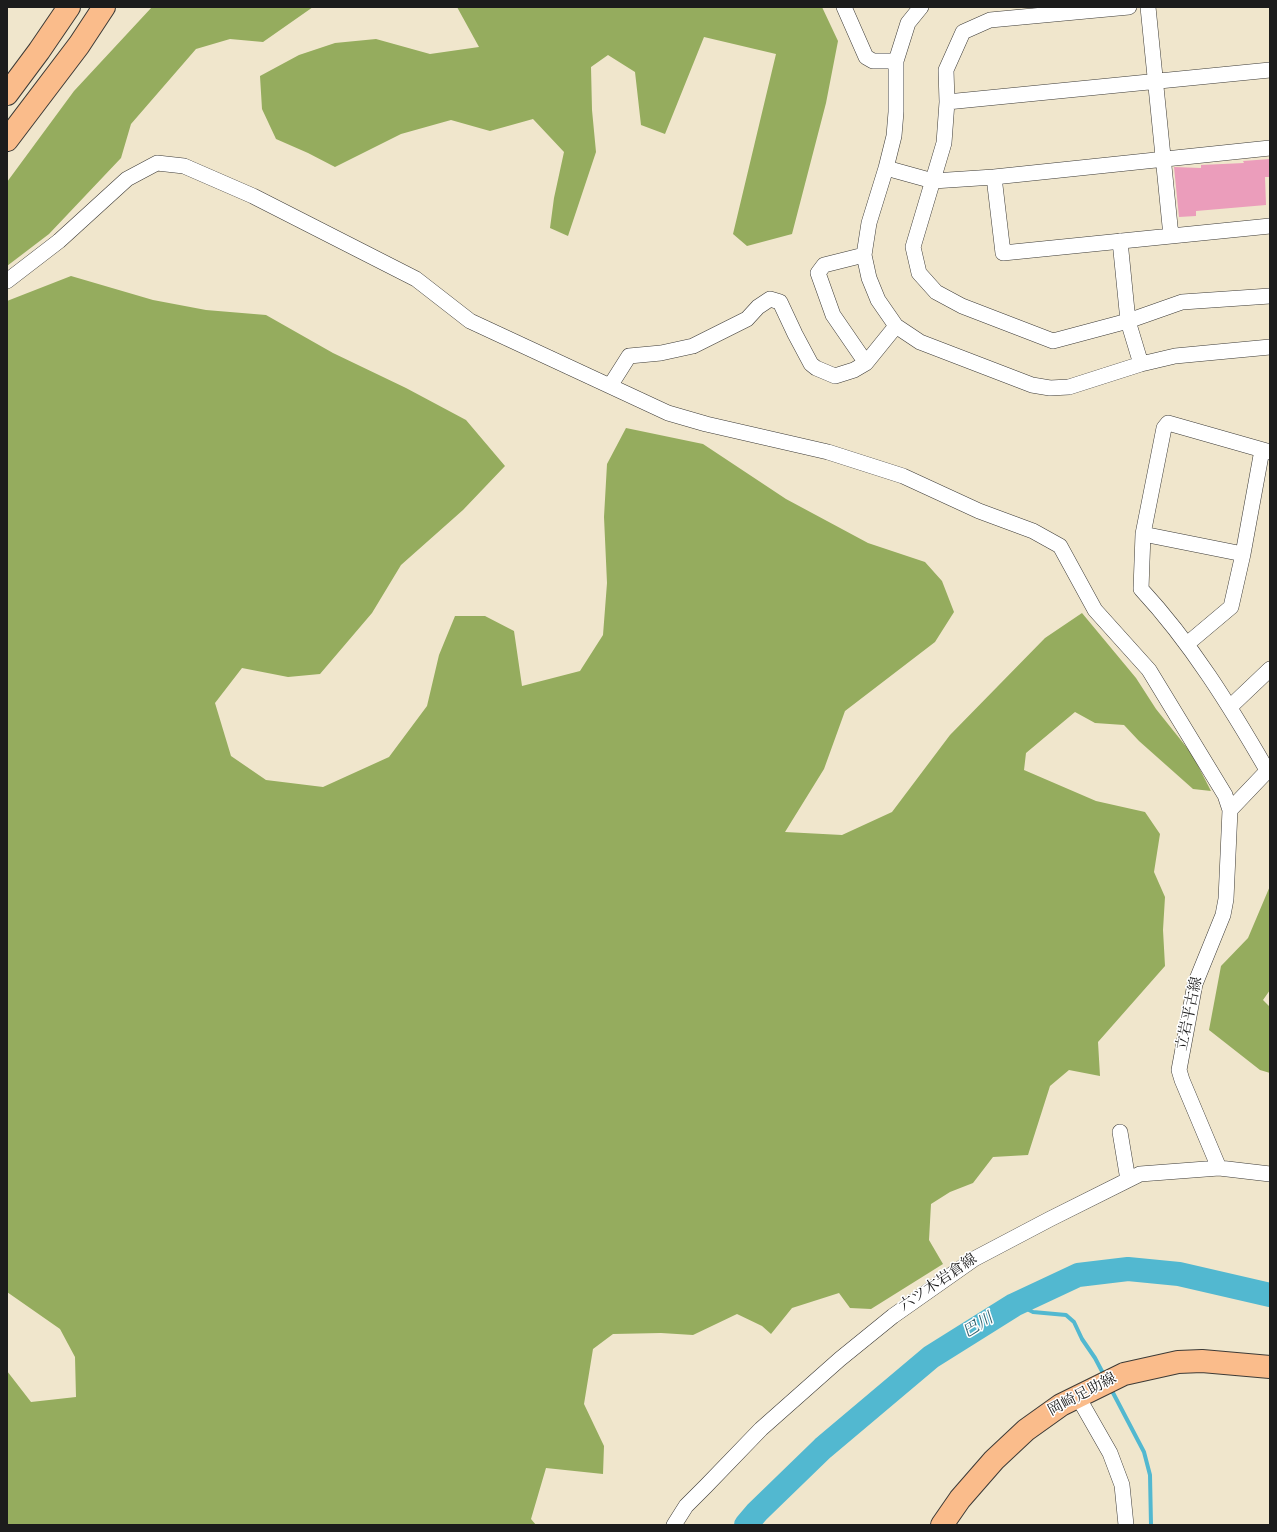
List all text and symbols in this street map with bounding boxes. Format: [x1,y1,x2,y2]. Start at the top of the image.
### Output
street label: 立岩平古線 [1174,975,1208,1053]
street label: 六ツ木岩倉線 [897,1251,981,1317]
water label: 巴川 [960,1310,998,1344]
street label: 岡崎足助線 [1046,1370,1120,1422]

